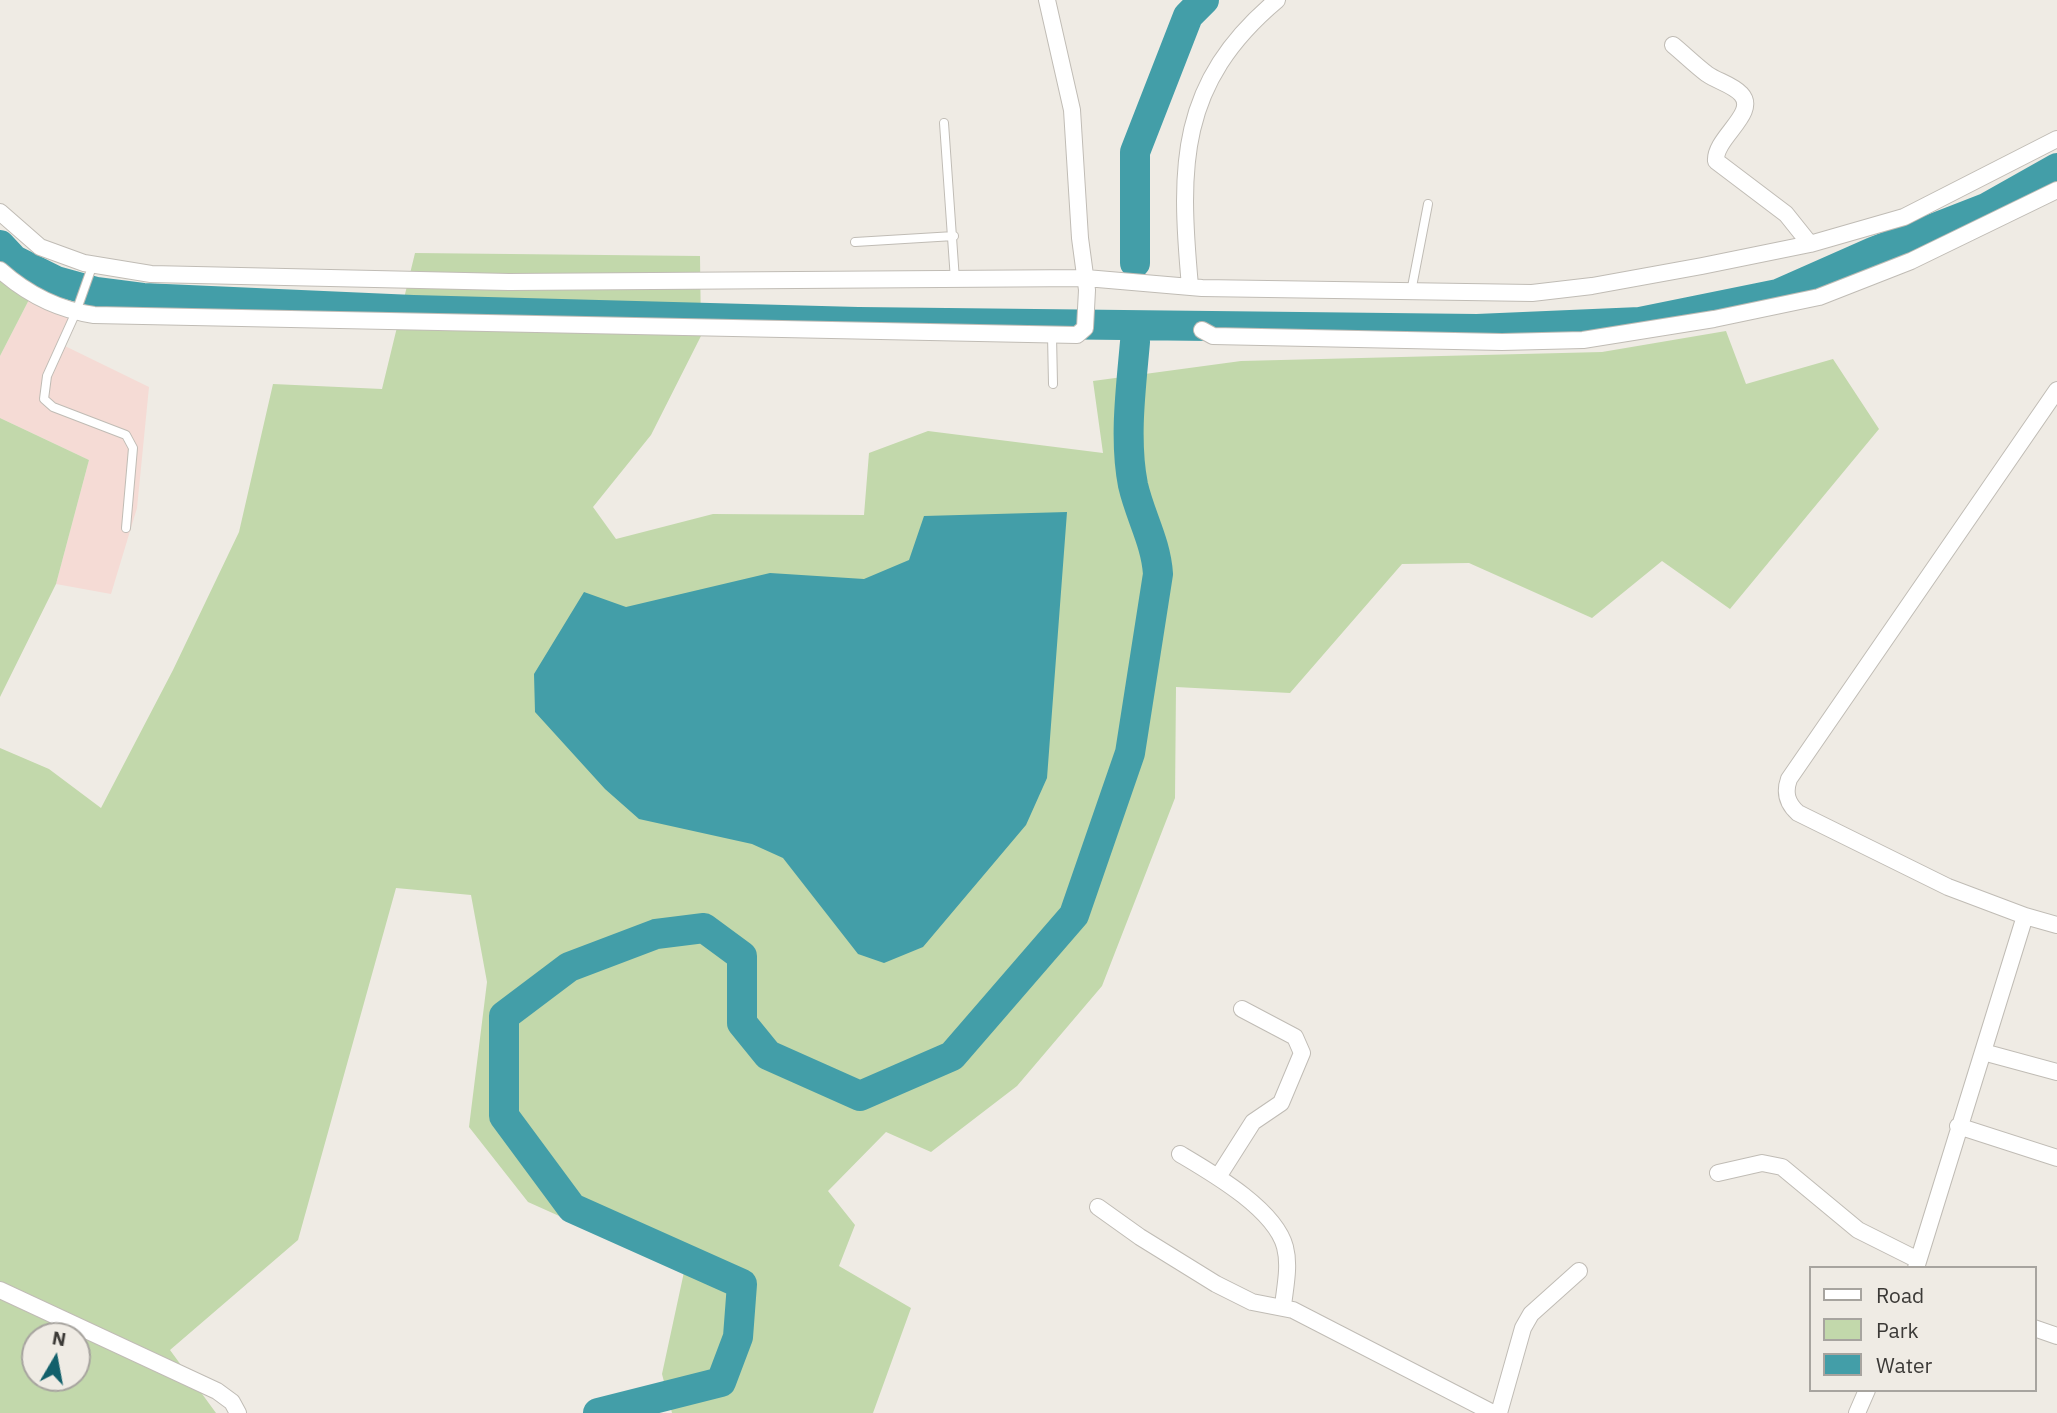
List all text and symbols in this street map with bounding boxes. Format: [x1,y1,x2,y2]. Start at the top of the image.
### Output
legend [1808,1266,2036,1392]
text: Road [1876,1281,1924,1309]
text: Park [1876,1316,1919,1344]
north arrow [21,1322,91,1392]
text: N [50,1325,68,1351]
text: Water [1876,1351,1932,1379]

